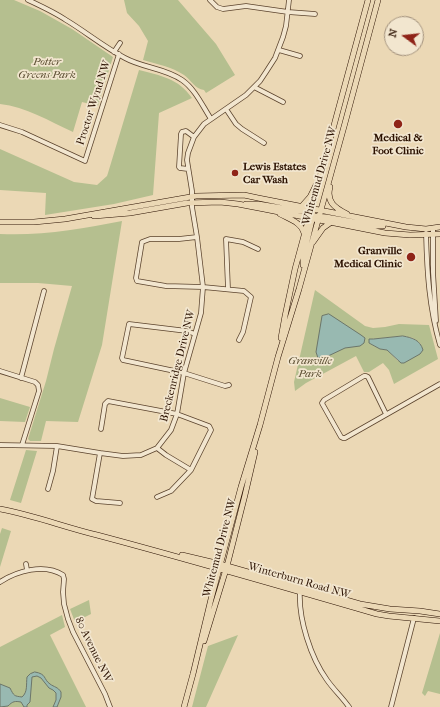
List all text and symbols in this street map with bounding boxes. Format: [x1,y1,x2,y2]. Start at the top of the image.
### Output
north arrow [384,16,424,56]
text: N [386,27,400,39]
park label: Potter Greens Park [18,55,76,81]
street label: Proctor Wynd NW [74,59,114,147]
marker: Medical & Foot Clinic [392,118,404,130]
street label: Whitemud Drive NW [300,125,340,227]
place label: Medical & Foot Clinic [372,131,424,157]
place label: Lewis Estates Car Wash [243,160,306,186]
marker: Lewis Estates Car Wash [230,168,240,178]
place label: Granville Medical Clinic [334,244,402,270]
marker: Granville Medical Clinic [405,251,417,263]
street label: Breckenridge Drive NW [158,308,198,424]
park label: Granville Park [288,354,332,380]
street label: Whitemud Drive NW [200,497,240,599]
street label: Winterburn Road NW [246,560,352,602]
street label: 80 Avenue NW [72,615,114,685]

